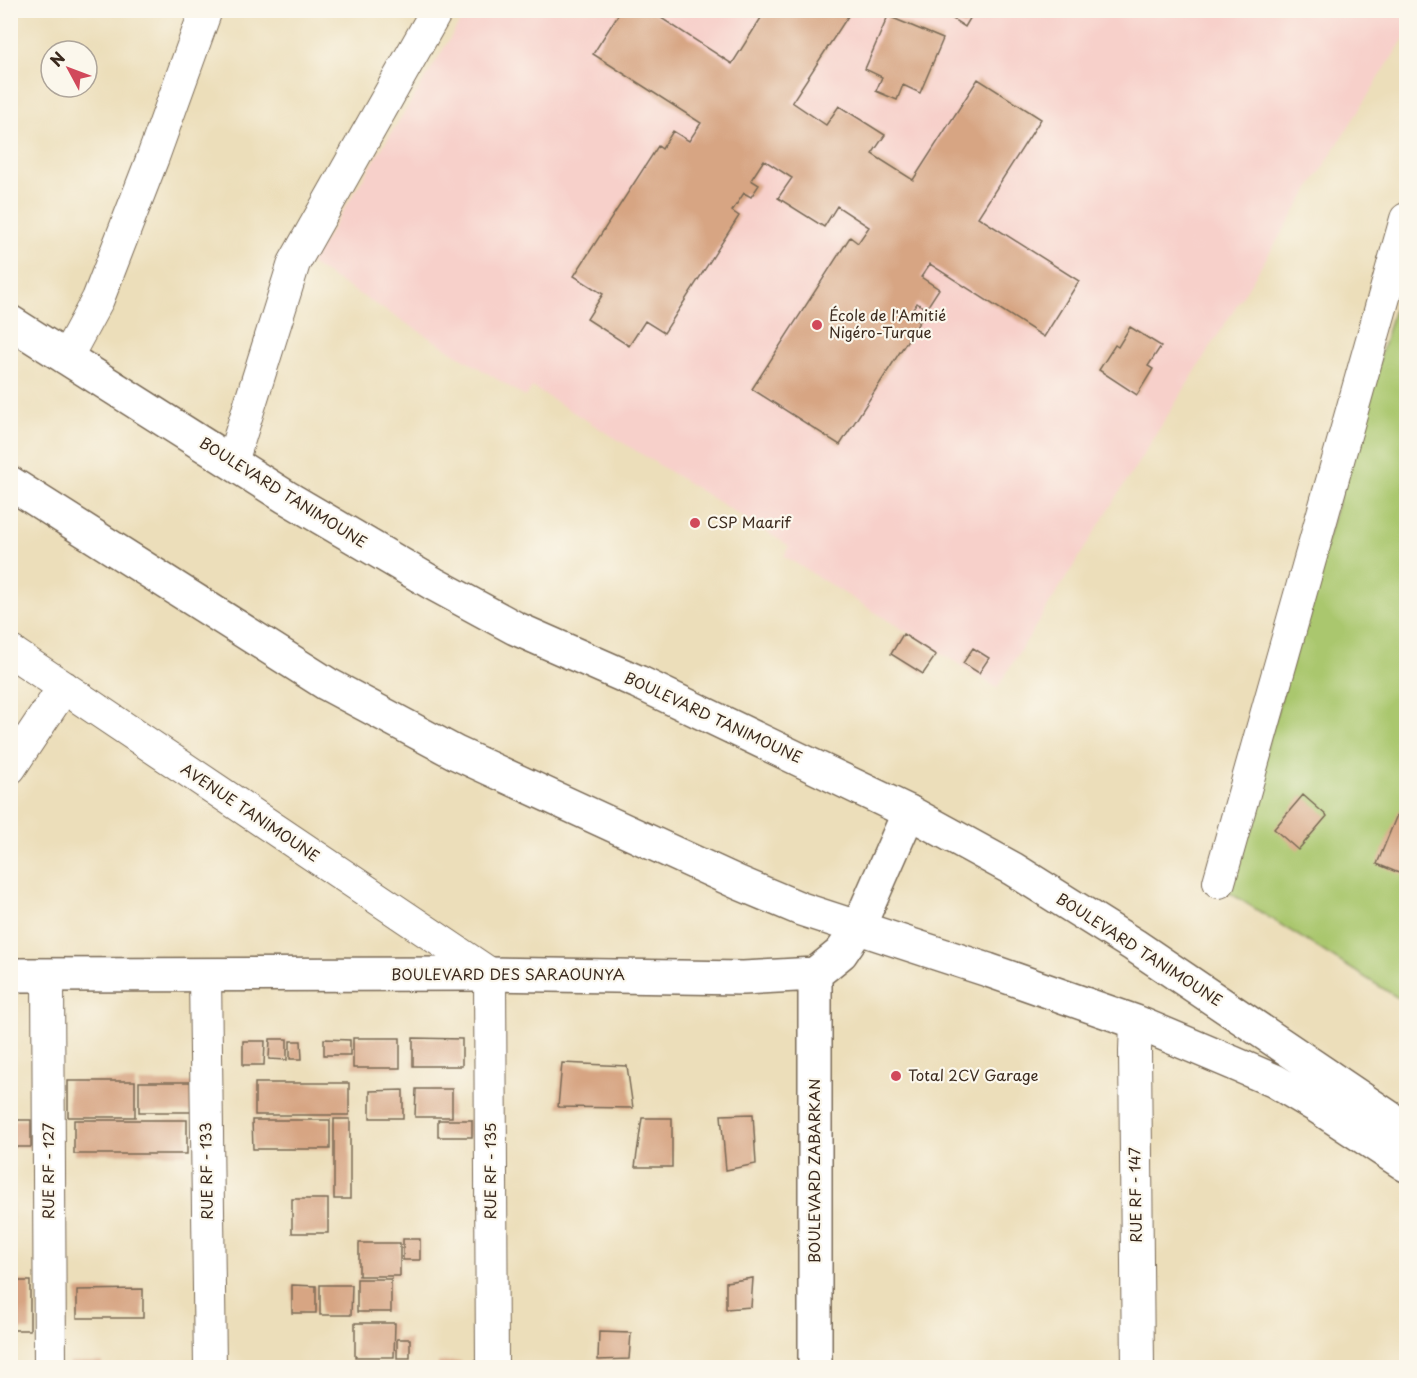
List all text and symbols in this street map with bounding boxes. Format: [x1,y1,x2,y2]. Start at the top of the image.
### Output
north arrow [39,39,99,99]
text: N [44,46,70,71]
place label: École de l'Amitié Nigéro-Turque [829,303,946,343]
marker: École de l'Amitié Nigéro-Turque [810,318,824,332]
street label: BOULEVARD TANIMOUNE [195,431,372,553]
place label: CSP Maarif [707,510,792,533]
marker: CSP Maarif [688,516,702,530]
street label: BOULEVARD TANIMOUNE [621,665,806,768]
street label: AVENUE TANIMOUNE [177,757,325,867]
street label: BOULEVARD TANIMOUNE [1052,886,1227,1011]
street label: BOULEVARD DES SARAOUNYA [391,962,625,985]
place label: Total 2CV Garage [908,1063,1038,1086]
marker: Total 2CV Garage [889,1069,903,1083]
street label: BOULEVARD ZABARKAN [802,1079,825,1263]
street label: RUE RF - 127 [36,1122,59,1219]
street label: RUE RF - 133 [193,1122,218,1220]
street label: RUE RF - 135 [478,1123,501,1220]
street label: RUE RF - 147 [1122,1147,1147,1243]

